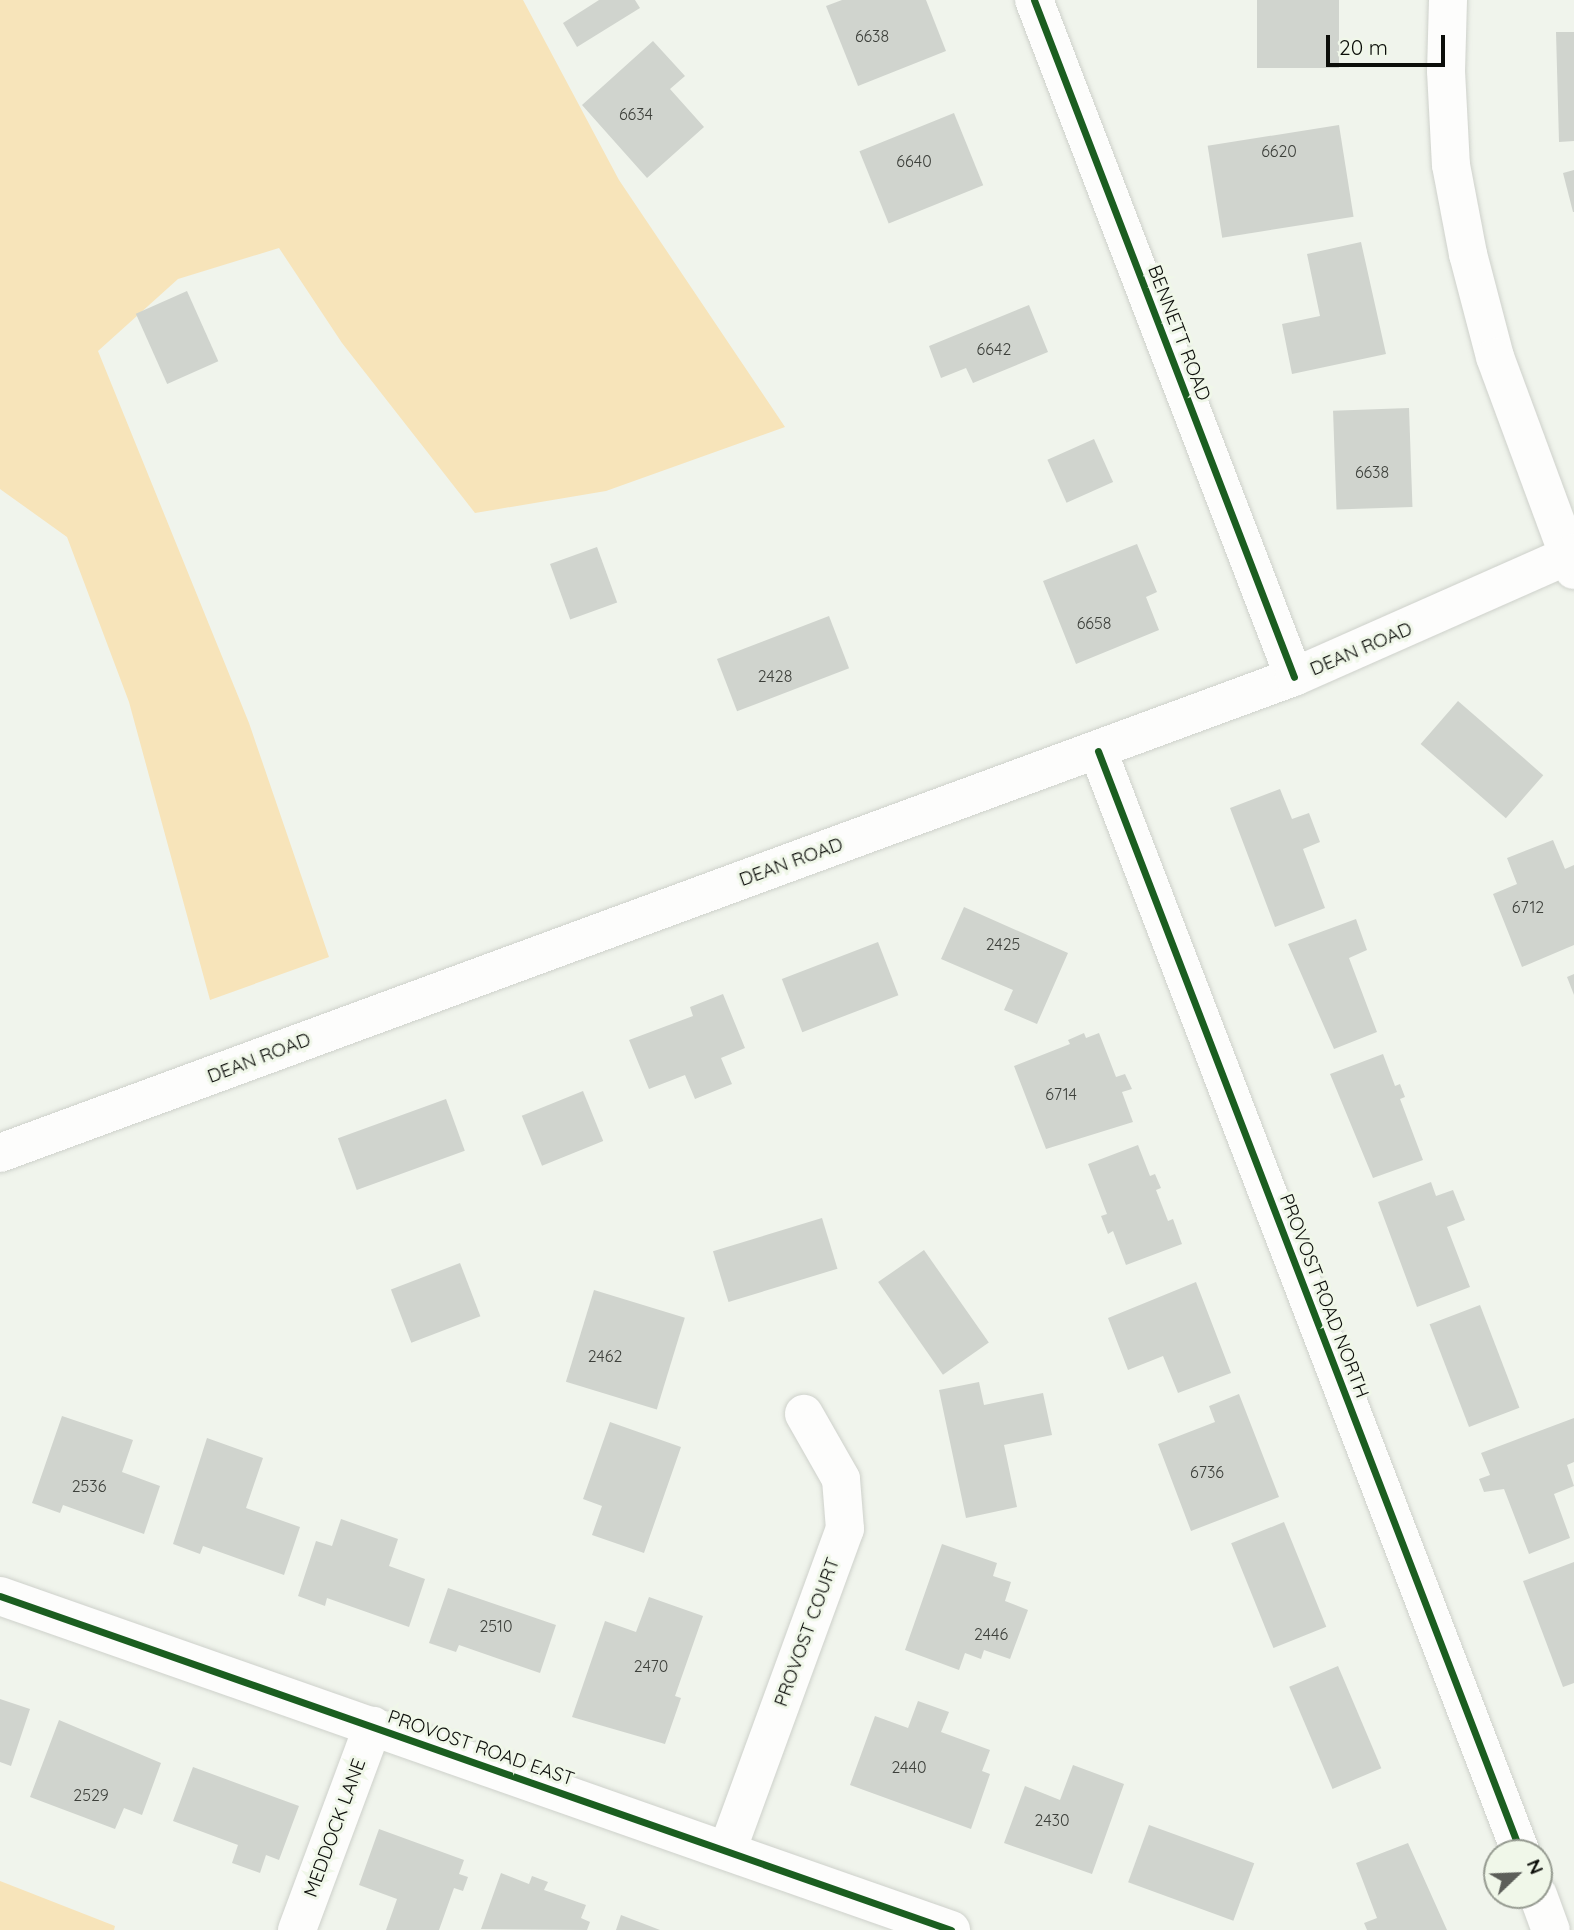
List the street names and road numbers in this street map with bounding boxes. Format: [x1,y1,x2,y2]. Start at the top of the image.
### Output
street label: BENNETT ROAD [1143,262,1215,404]
street label: DEAN ROAD [1307,617,1415,681]
street label: DEAN ROAD [736,833,846,891]
street label: DEAN ROAD [204,1028,314,1088]
street label: PROVOST ROAD NORTH [1275,1191,1373,1401]
street label: PROVOST COURT [769,1554,845,1710]
street label: PROVOST ROAD EAST [385,1705,577,1791]
street label: MEDDOCK LANE [299,1756,371,1900]

